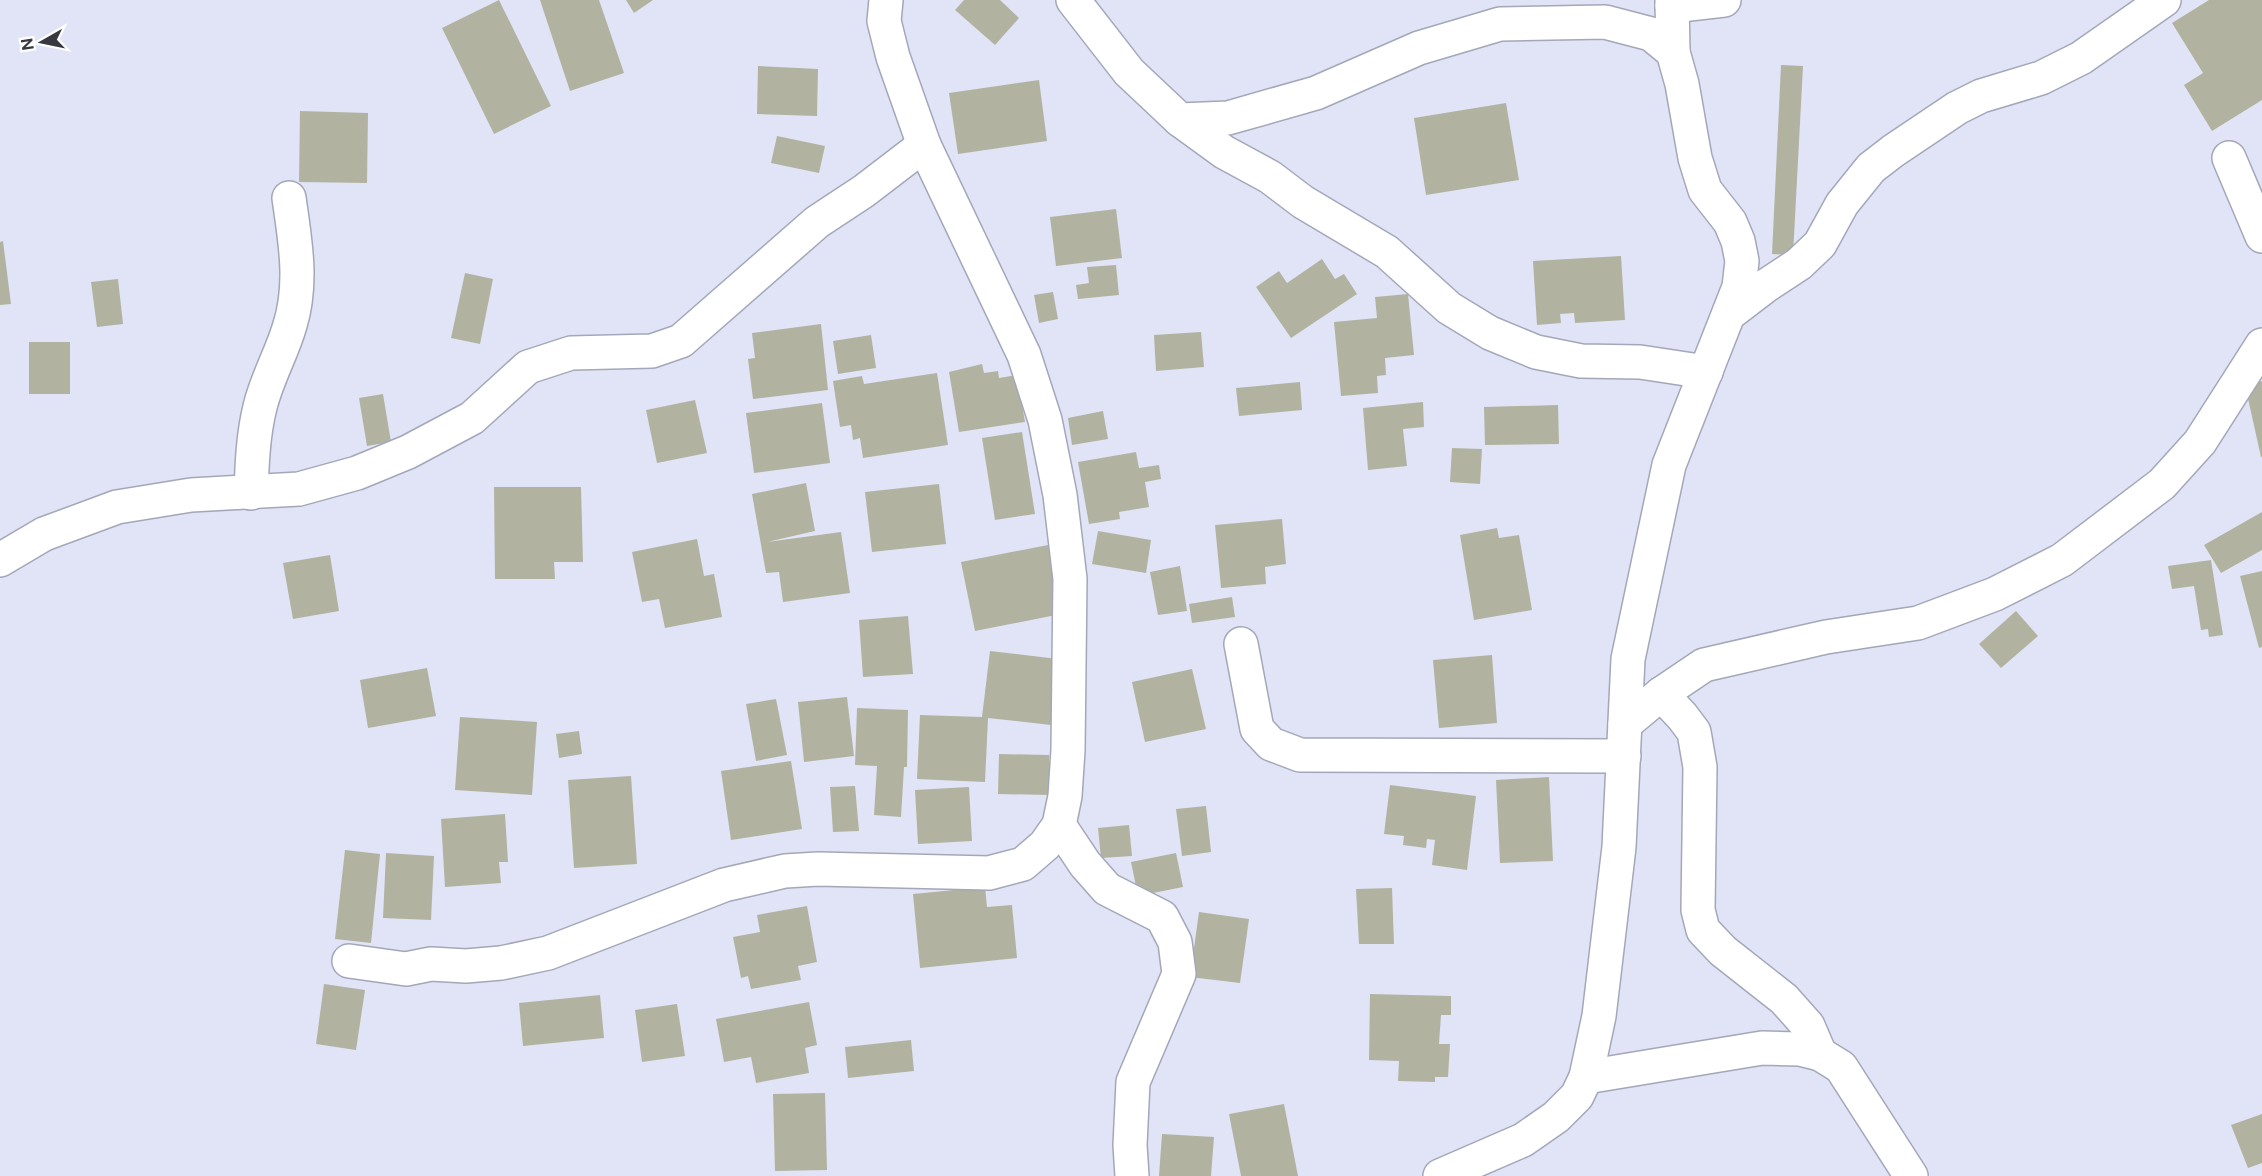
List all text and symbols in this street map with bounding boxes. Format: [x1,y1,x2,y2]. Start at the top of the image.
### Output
north arrow [12,12,72,72]
text: N [17,37,38,52]

